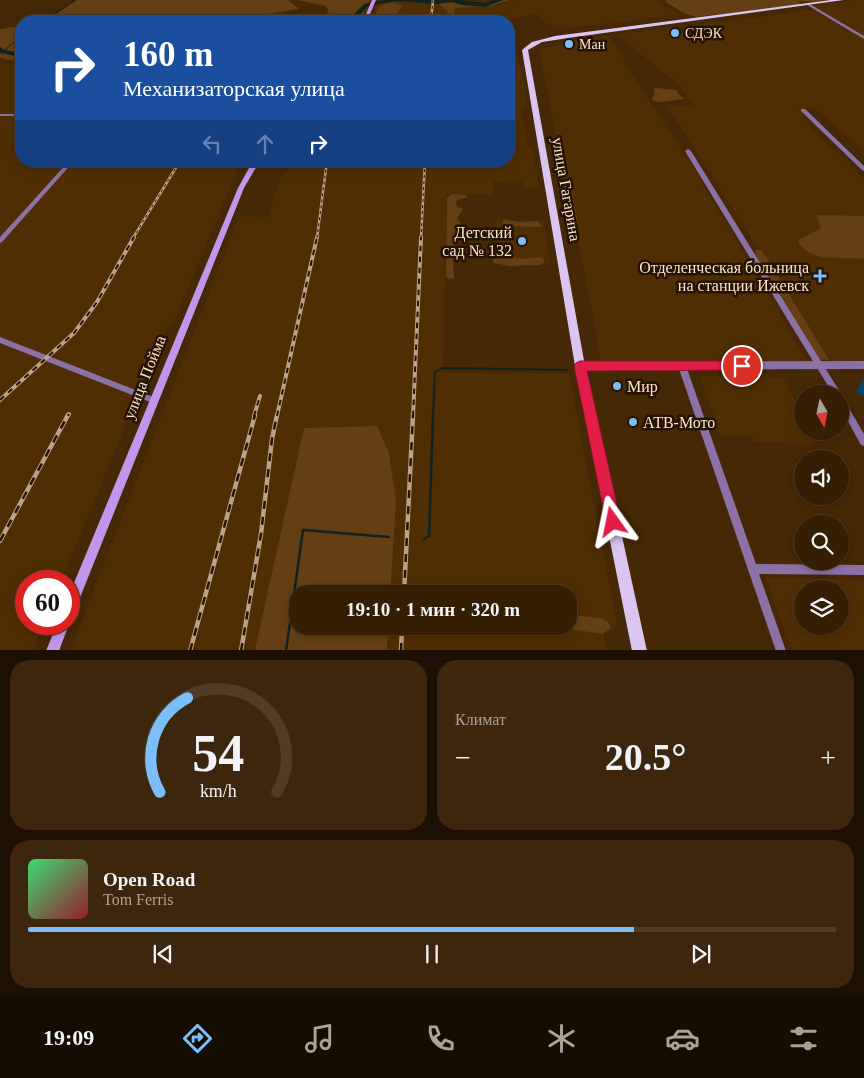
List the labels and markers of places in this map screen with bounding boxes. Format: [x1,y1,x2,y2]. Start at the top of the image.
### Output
place label: СДЭК [685,26,723,41]
marker: СДЭК [669,27,681,39]
place label: Ман [579,37,606,52]
marker: Ман [563,38,575,50]
place label: Детский сад № 132 [442,224,512,260]
marker: Детский сад № 132 [516,235,528,247]
place label: Отделенческая больница на станции Ижевск [639,259,809,295]
marker: Отделенческая больница на станции Ижевск [813,269,827,283]
pin [721,345,763,387]
place label: Мир [627,378,658,396]
marker: Мир [611,380,623,392]
place label: АТВ-Мото [643,414,715,431]
marker: АТВ-Мото [627,416,639,428]

